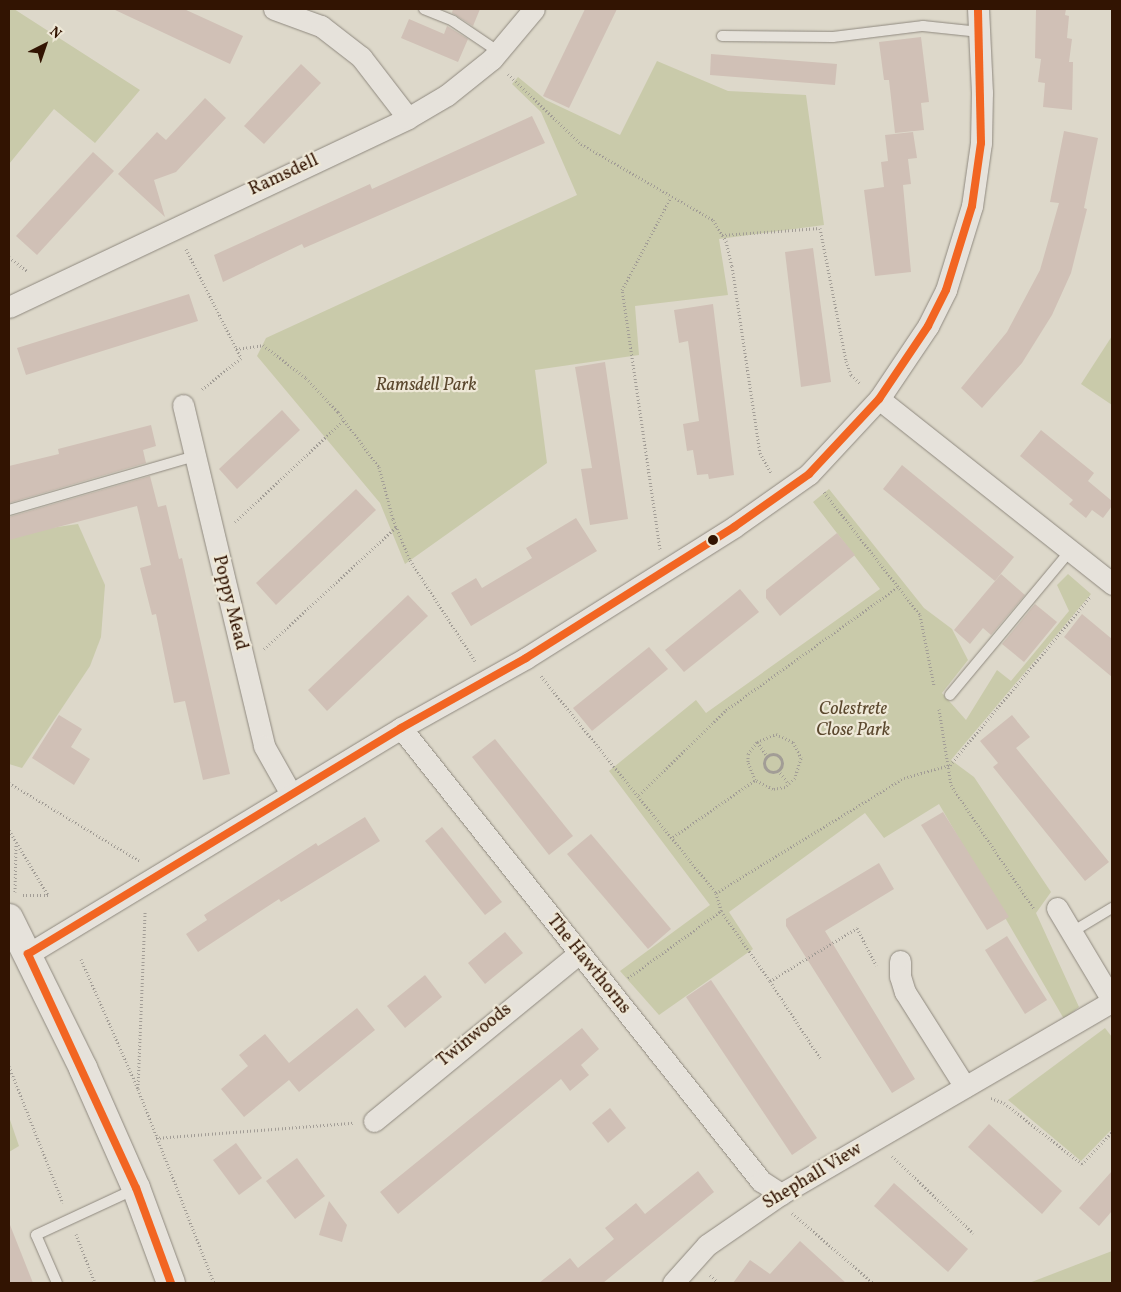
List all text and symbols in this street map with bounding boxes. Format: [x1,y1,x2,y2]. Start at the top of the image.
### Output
north arrow [20,20,70,70]
text: N [45,23,65,44]
street label: Ramsdell [246,150,322,202]
park label: Ramsdell Park [375,375,477,397]
unlabelled marker [708,535,718,545]
street label: Poppy Mead [207,553,251,653]
park label: Colestrete Close Park [816,700,890,742]
street label: The Hawthorns [541,911,635,1019]
street label: Twinwoods [433,999,517,1073]
street label: Shephall View [759,1139,867,1215]

